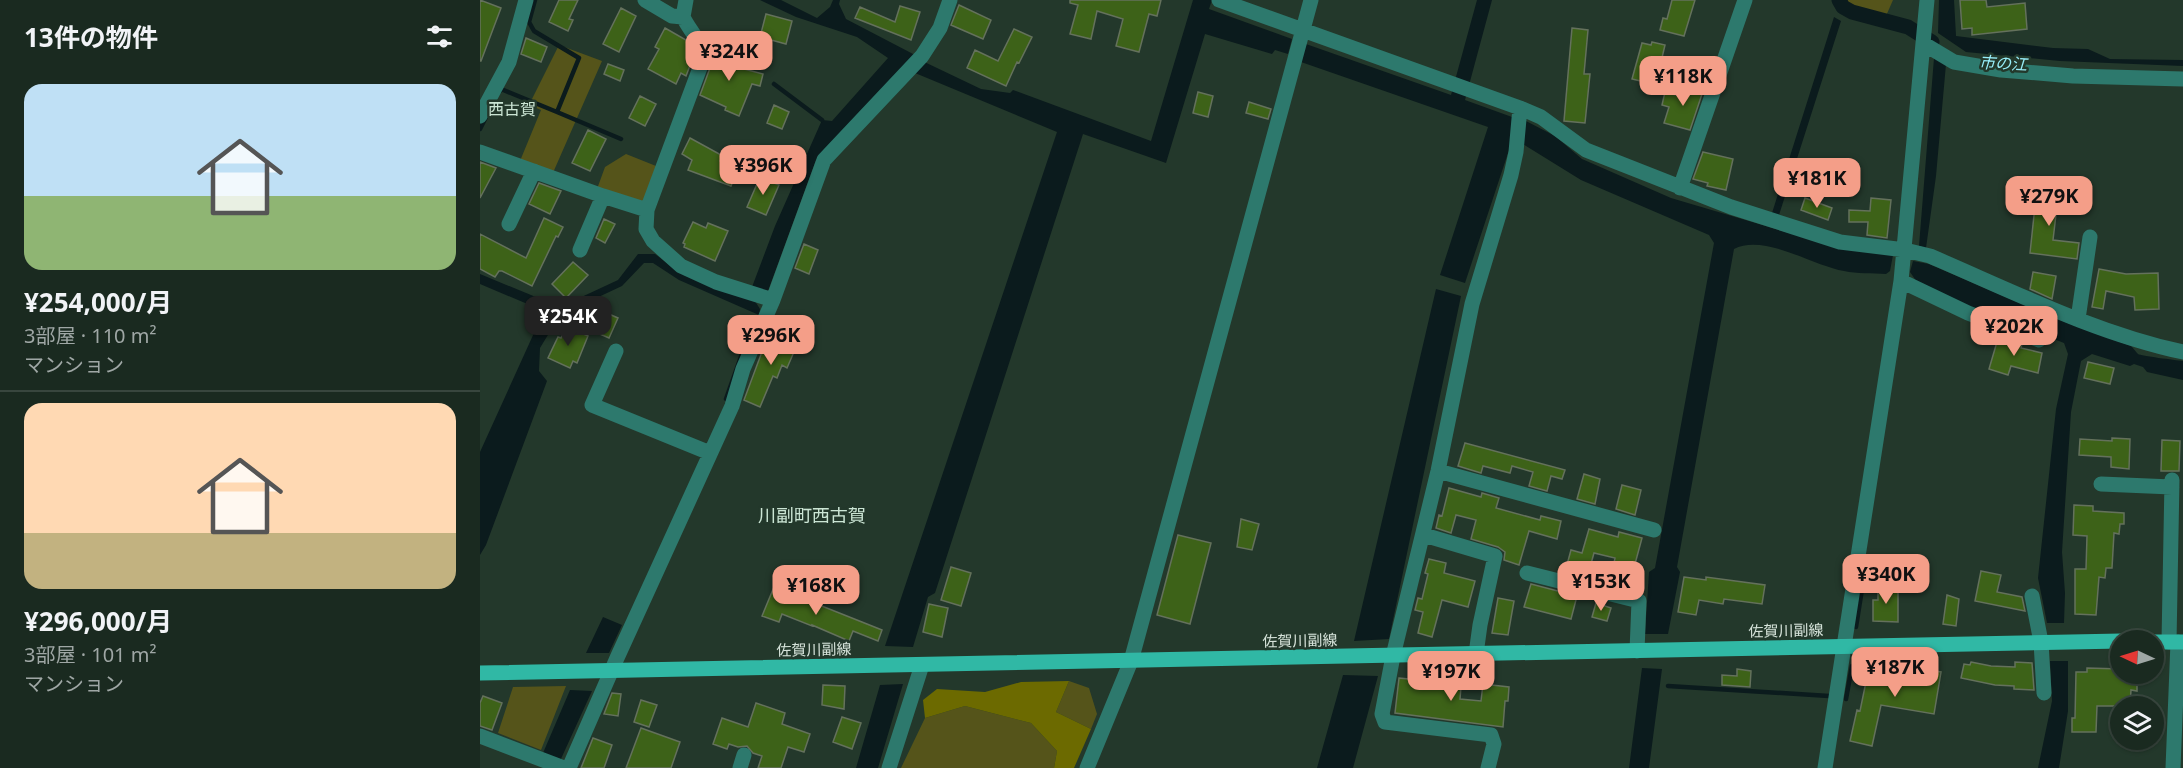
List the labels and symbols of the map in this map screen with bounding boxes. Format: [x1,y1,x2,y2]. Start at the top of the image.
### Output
pin: ¥324K [687,31,771,82]
water label: 市の江 [1978,51,2030,75]
pin: ¥118K [1641,56,1725,107]
district label: 西古賀 [488,98,536,120]
pin: ¥396K [721,145,805,196]
pin: ¥181K [1775,158,1859,209]
pin: ¥279K [2007,176,2091,227]
pin: ¥254K [526,296,610,347]
pin: ¥202K [1972,306,2056,357]
pin: ¥296K [729,315,813,366]
district label: 川副町西古賀 [758,503,866,527]
pin: ¥340K [1844,554,1928,605]
pin: ¥153K [1559,561,1643,612]
pin: ¥168K [774,565,858,616]
street label: 佐賀川副線 [1748,619,1824,641]
street label: 佐賀川副線 [1262,629,1338,651]
north arrow [2110,630,2164,684]
street label: 佐賀川副線 [776,638,852,660]
pin: ¥187K [1853,647,1937,698]
pin: ¥197K [1409,651,1493,702]

